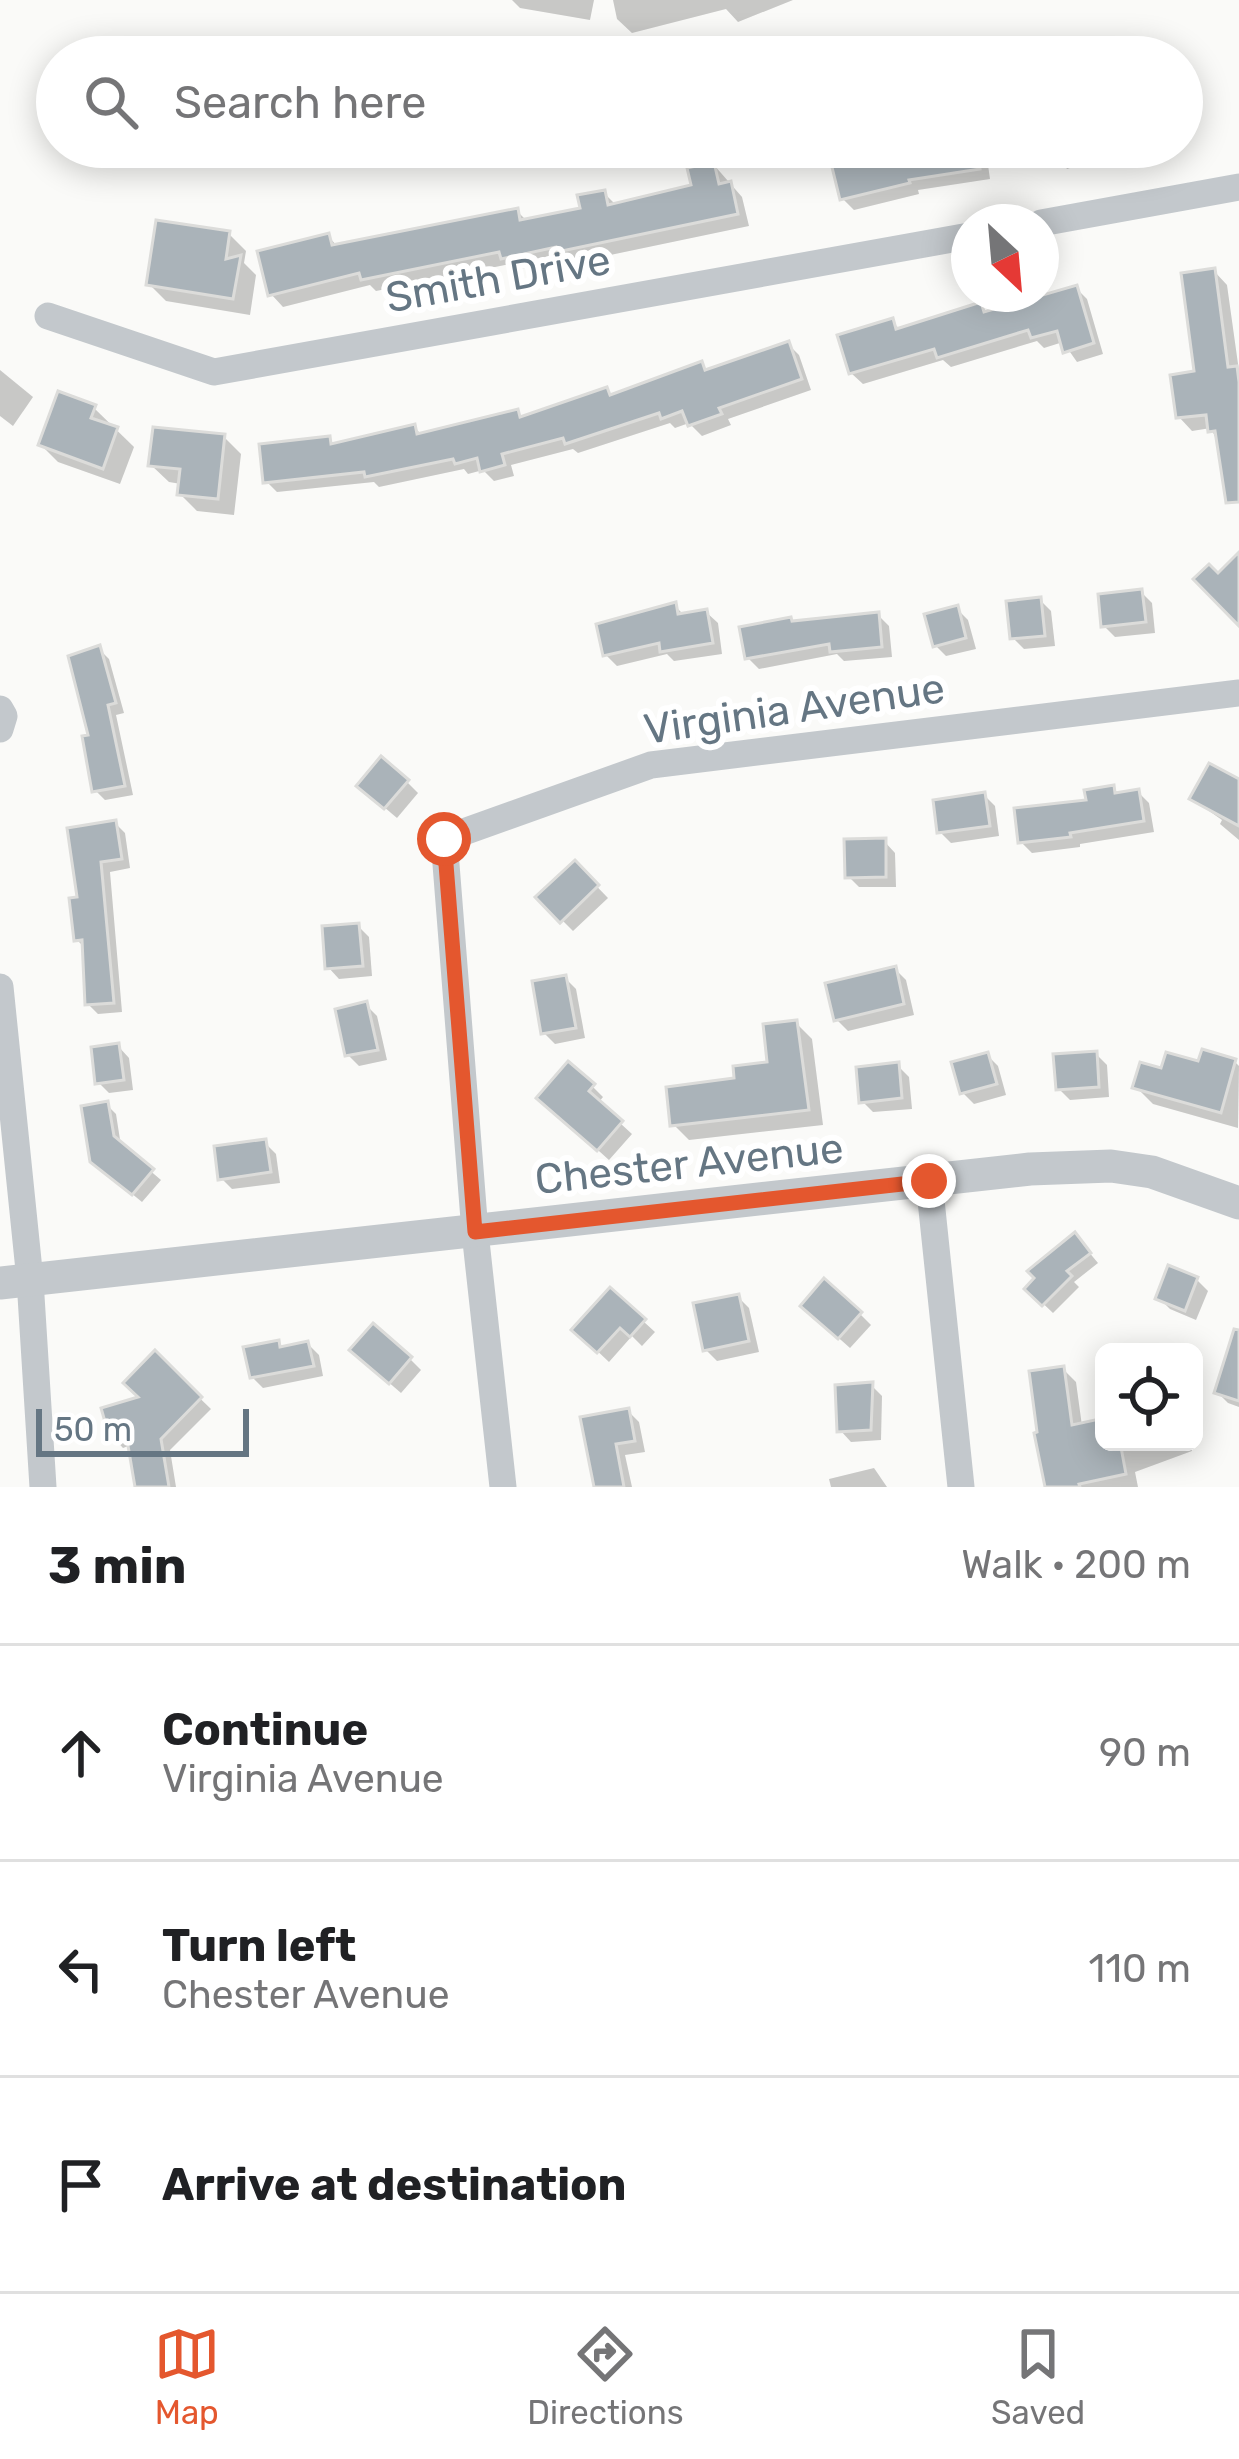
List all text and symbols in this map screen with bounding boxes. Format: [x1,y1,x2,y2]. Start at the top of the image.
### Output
search box [36,36,1203,168]
icon: search [78,69,144,135]
text: Search here [174,76,426,129]
north arrow [951,204,1059,312]
street label: Smith Drive [382,235,614,323]
street label: Virginia Avenue [640,663,948,755]
route start [417,812,471,866]
street label: Chester Avenue [532,1123,846,1205]
route end [902,1154,956,1208]
map controls [1095,1343,1203,1451]
button: locate [1095,1343,1203,1451]
scale bar [36,1403,249,1456]
text: 50 m [54,1410,132,1449]
text: 3 min [48,1535,187,1596]
text: Walk · 200 m [961,1542,1191,1588]
text: Continue [162,1703,368,1756]
icon: ahead [48,1720,114,1786]
text: 90 m [1099,1730,1191,1776]
text: Virginia Avenue [162,1756,444,1802]
text: Turn left [162,1919,356,1972]
icon: left [48,1936,114,2002]
text: 110 m [1089,1946,1191,1992]
text: Chester Avenue [162,1972,450,2018]
icon: arrive [48,2152,114,2218]
text: Arrive at destination [162,2158,627,2211]
tab: Map [154,2321,220,2432]
tab: Directions [527,2321,684,2432]
tab: Saved [991,2321,1085,2432]

